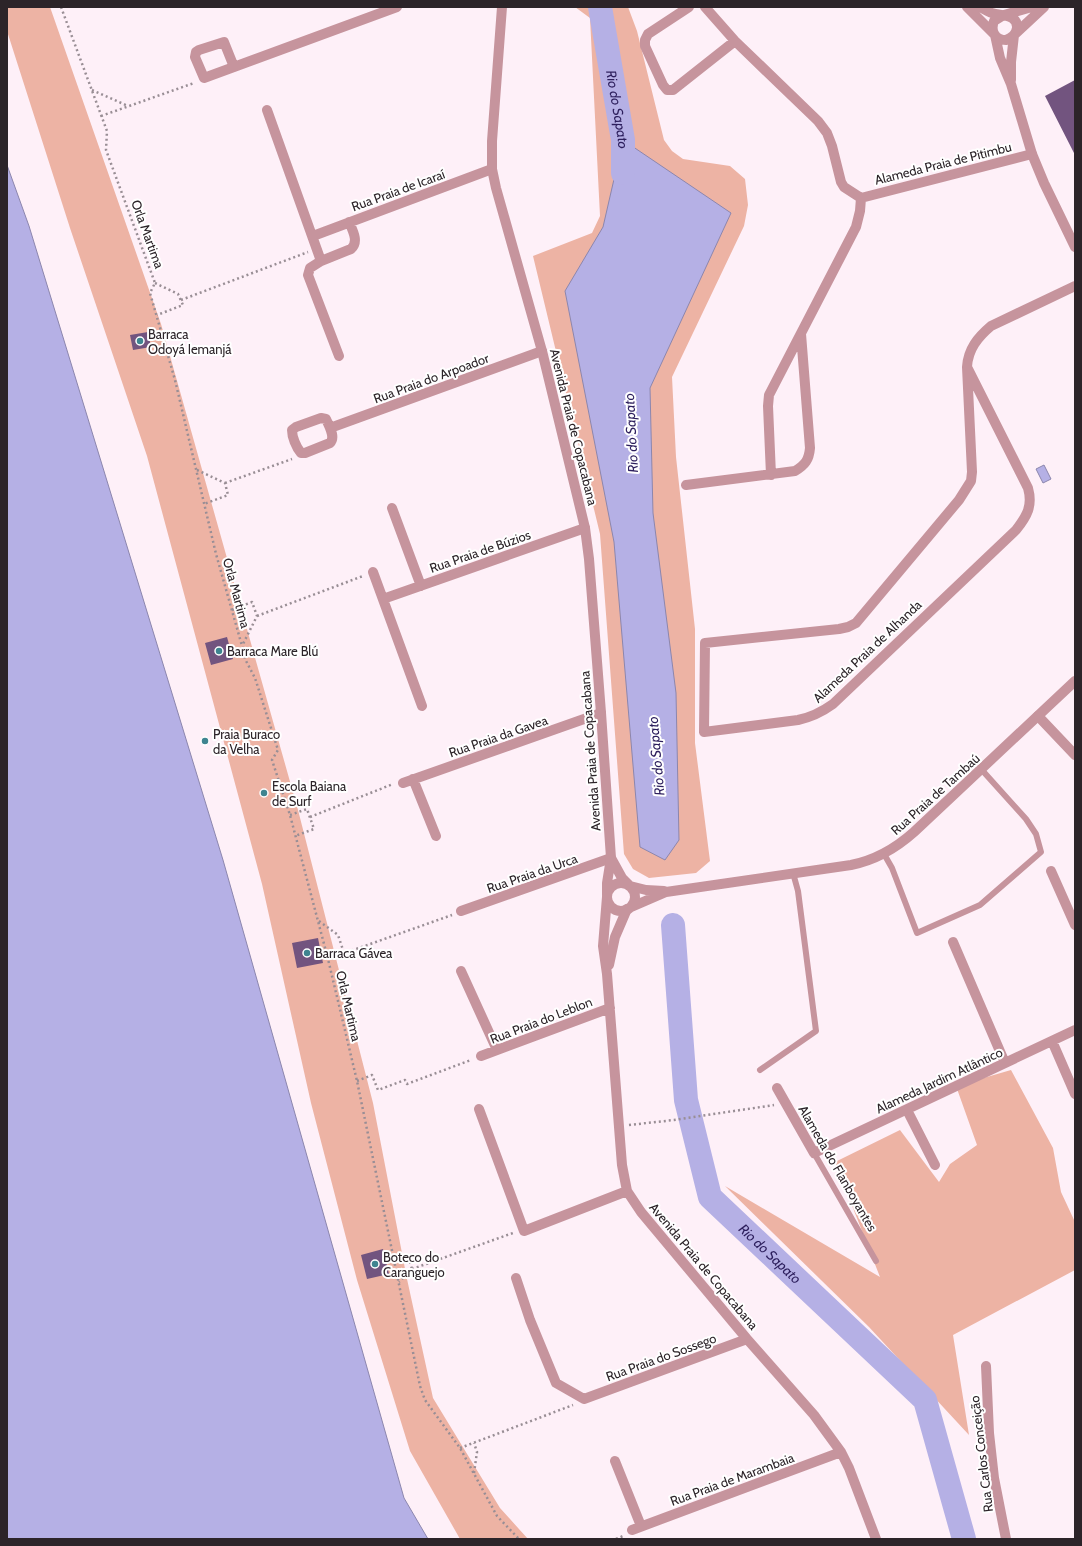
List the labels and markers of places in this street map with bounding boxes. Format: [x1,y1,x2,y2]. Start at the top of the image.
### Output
place label: Barraca Odoyá Iemanjá [148,326,232,358]
marker: Barraca Odoyá Iemanjá [135,336,145,346]
place label: Barraca Mare Blú [227,643,318,659]
marker: Barraca Mare Blú [214,646,224,656]
place label: Praia Buraco da Velha [213,726,280,757]
marker: Praia Buraco da Velha [200,736,210,746]
place label: Escola Baiana de Surf [272,778,347,809]
marker: Escola Baiana de Surf [259,788,269,798]
place label: Barraca Gávea [315,945,393,961]
marker: Barraca Gávea [302,948,312,958]
place label: Boteco do Caranguejo [383,1249,445,1281]
marker: Boteco do Caranguejo [370,1259,380,1269]

